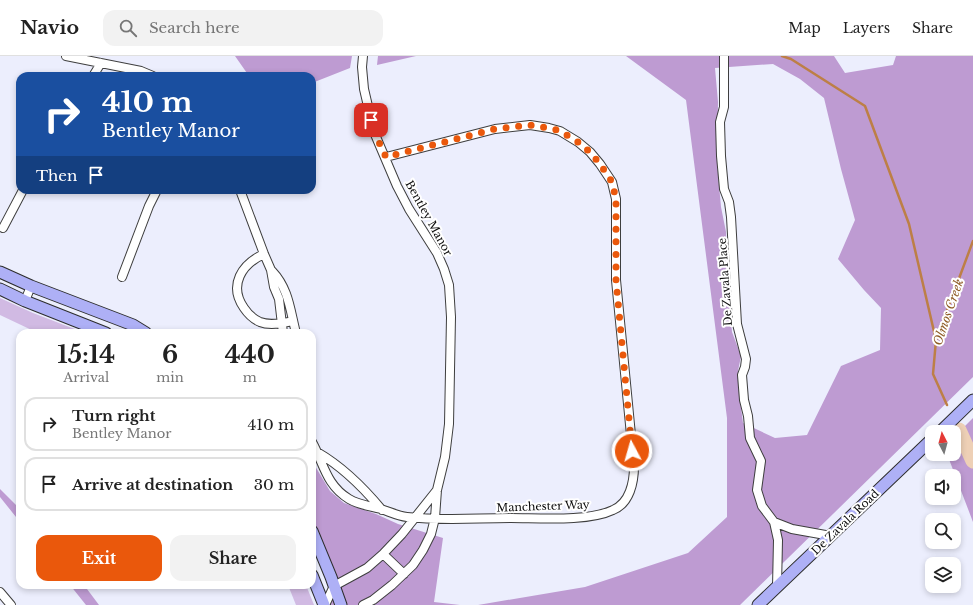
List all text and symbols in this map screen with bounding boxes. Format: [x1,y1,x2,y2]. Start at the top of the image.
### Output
search box [103,10,383,46]
text: Navio [20,16,79,39]
icon: search [117,17,139,39]
text: Search here [149,18,240,37]
text: Map [788,19,821,37]
text: Layers [843,19,890,37]
text: Share [912,19,953,37]
text: 410 m [102,85,192,120]
icon: right [36,88,88,140]
pin [354,103,388,137]
icon: arrive [360,109,382,131]
text: Bentley Manor [102,120,240,142]
icon: arrive [85,164,107,186]
text: Then [36,166,77,185]
street label: Bentley Manor [402,178,456,259]
street label: De Zavala Place [715,237,735,327]
water label: Olmos Creek [930,277,966,347]
text: 15:14 [57,340,115,369]
text: 6 [162,340,178,369]
text: 440 [225,340,275,369]
text: Arrival [63,369,109,386]
text: min [156,369,184,386]
text: m [243,369,257,386]
text: Turn right [72,406,155,425]
icon: right [38,413,60,435]
text: 410 m [247,415,294,434]
text: Bentley Manor [72,425,171,442]
north arrow [925,425,961,461]
map controls [925,425,961,593]
position arrow [611,430,653,472]
button: sound [925,469,961,505]
icon: arrive [38,473,60,495]
text: Arrive at destination [72,475,233,494]
text: 30 m [254,475,294,494]
street label: De Zavala Road [808,486,882,558]
street label: Manchester Way [496,497,590,515]
button: search [925,513,961,549]
button: Exit [36,535,162,581]
button: Share [170,535,296,581]
button: layers [925,557,961,593]

